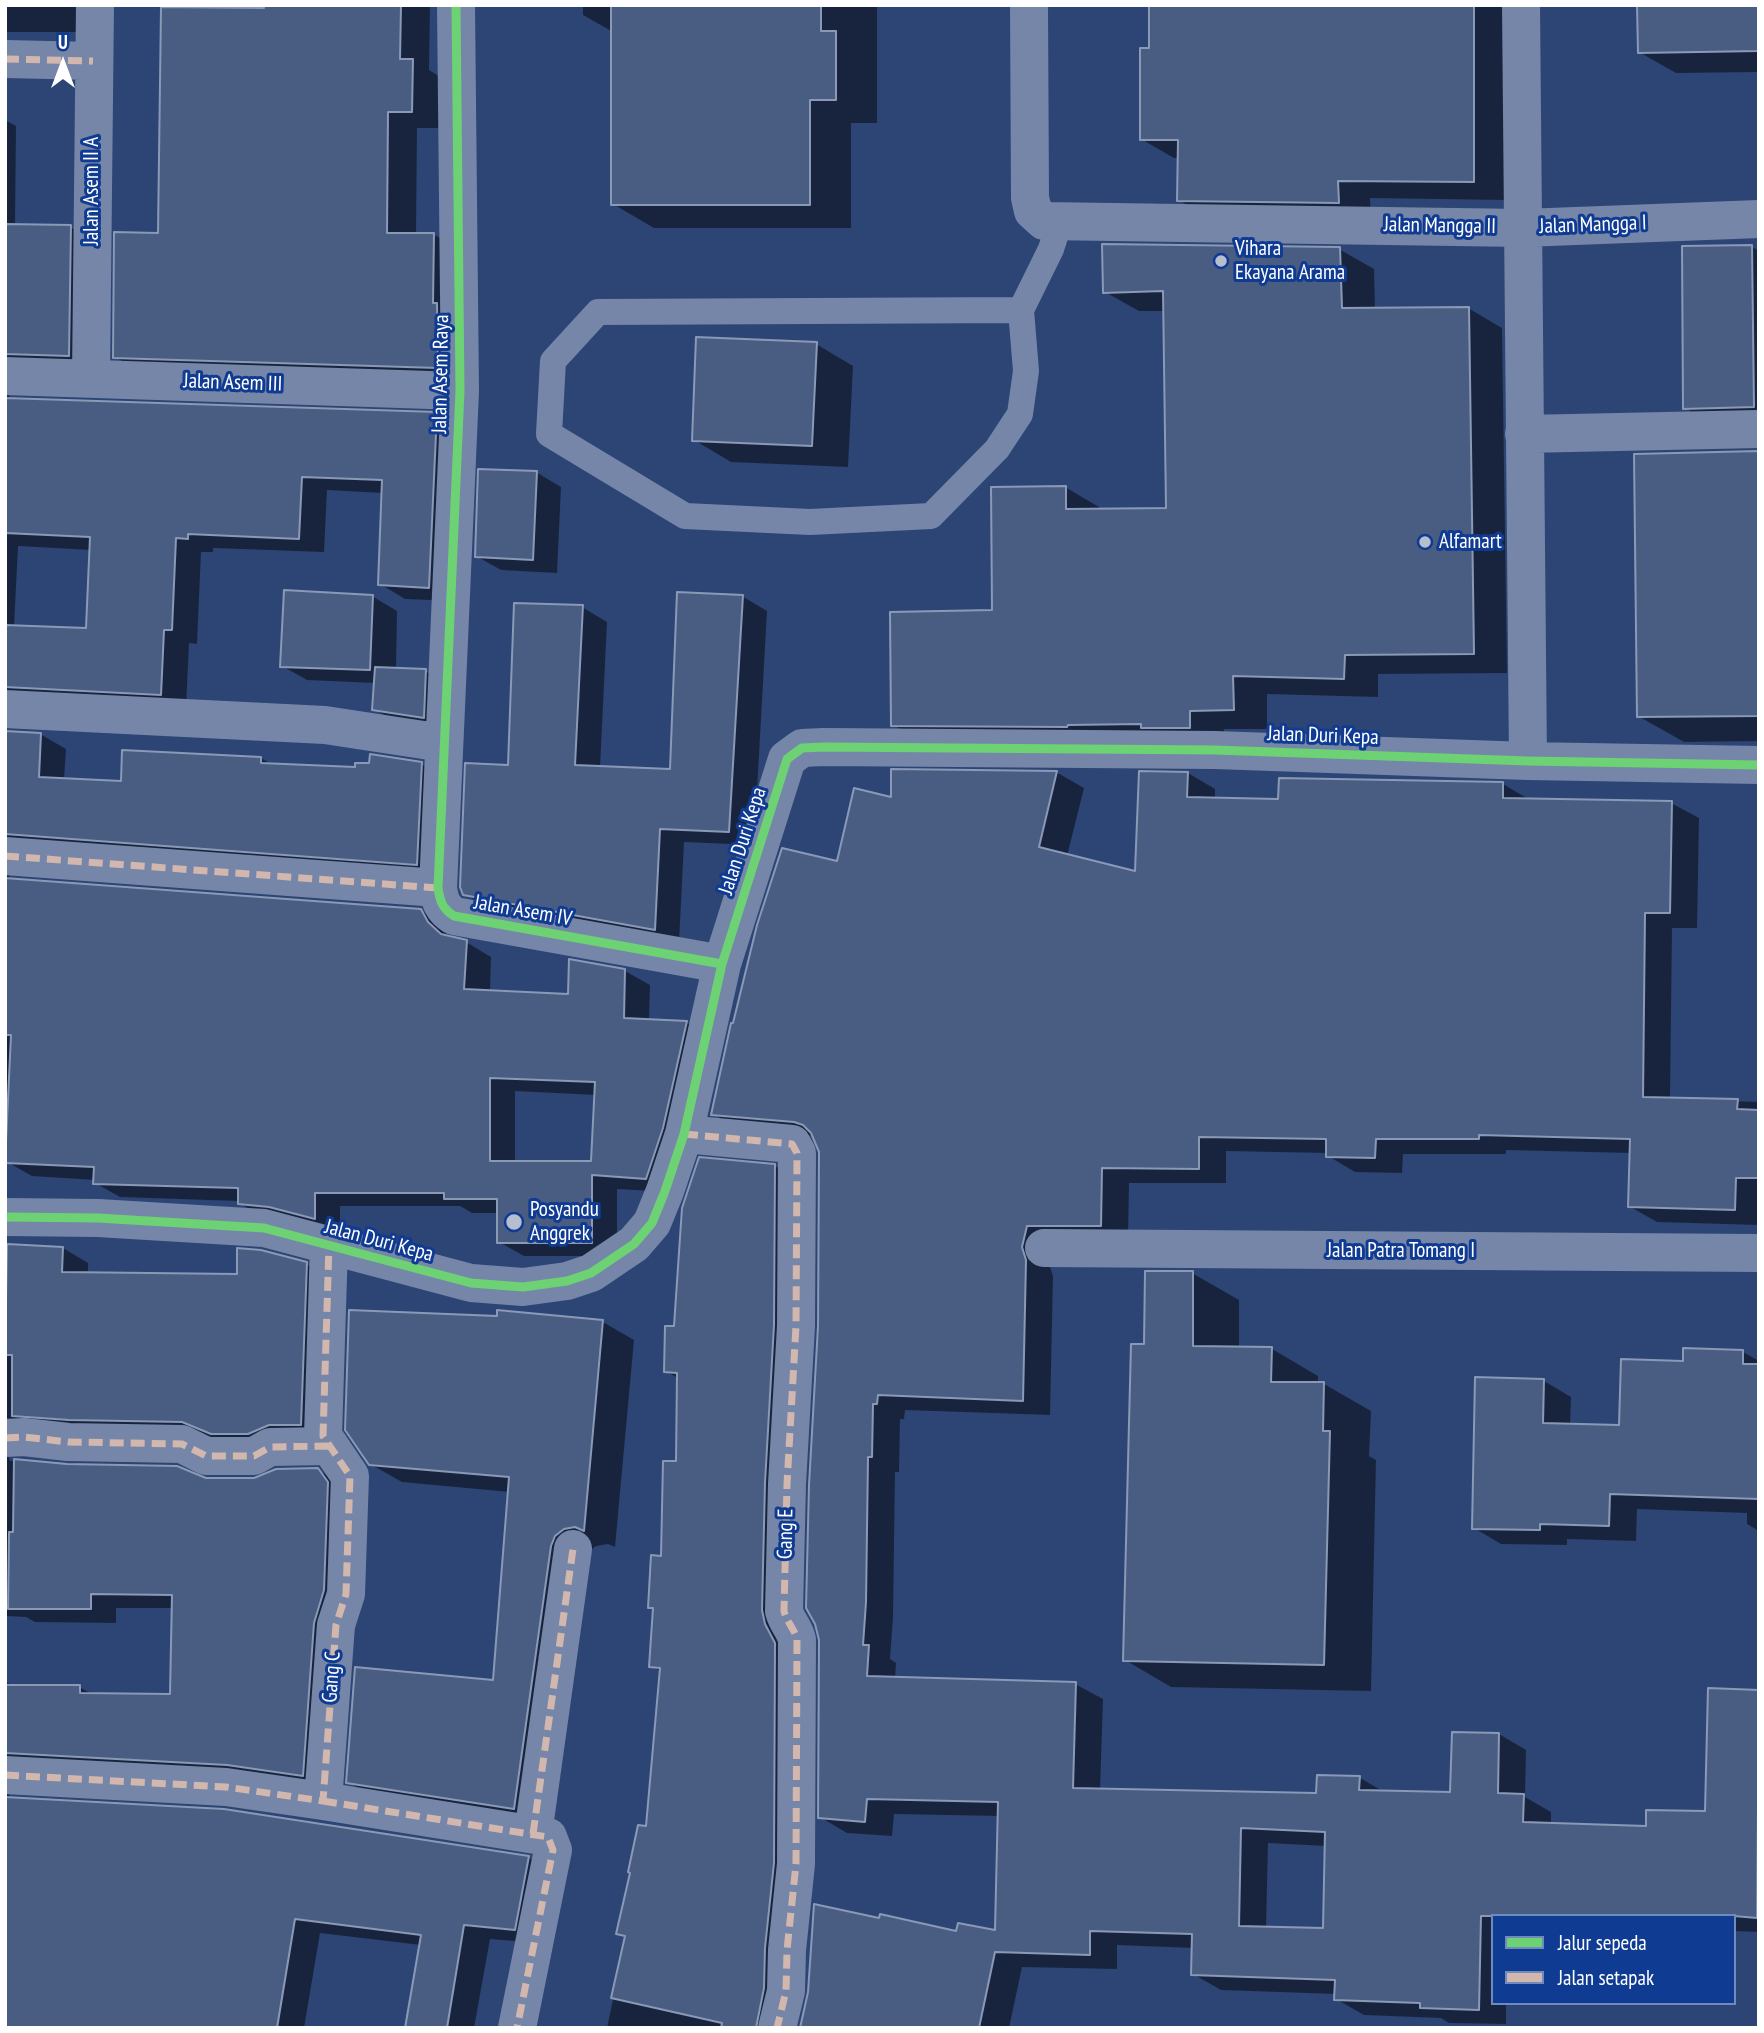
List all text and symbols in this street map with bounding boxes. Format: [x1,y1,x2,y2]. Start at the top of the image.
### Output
north arrow [28,28,98,98]
text: U [58,30,68,54]
street label: Jalan Asem II A [79,137,105,245]
street label: Jalan Mangga I [1539,211,1647,239]
street label: Jalan Mangga II [1384,212,1496,240]
place label: Vihara Ekayana Arama [1235,236,1345,286]
marker: Vihara Ekayana Arama [1213,253,1229,269]
street label: Jalan Asem Raya [427,314,455,434]
street label: Jalan Asem III [183,369,283,397]
place label: Alfamart [1439,529,1502,555]
marker: Alfamart [1417,534,1433,550]
street label: Jalan Duri Kepa [1267,721,1379,751]
street label: Jalan Duri Kepa [714,784,772,898]
street label: Jalan Asem IV [472,890,574,932]
place label: Posyandu Anggrek [530,1197,599,1247]
marker: Posyandu Anggrek [504,1212,524,1232]
street label: Jalan Duri Kepa [322,1214,436,1268]
street label: Jalan Patra Tomang I [1327,1238,1475,1264]
street label: Gang E [773,1509,799,1559]
street label: Gang C [318,1651,346,1703]
legend [1491,1914,1736,2005]
text: Jalur sepeda [1558,1929,1647,1956]
text: Jalan setapak [1558,1964,1654,1991]

